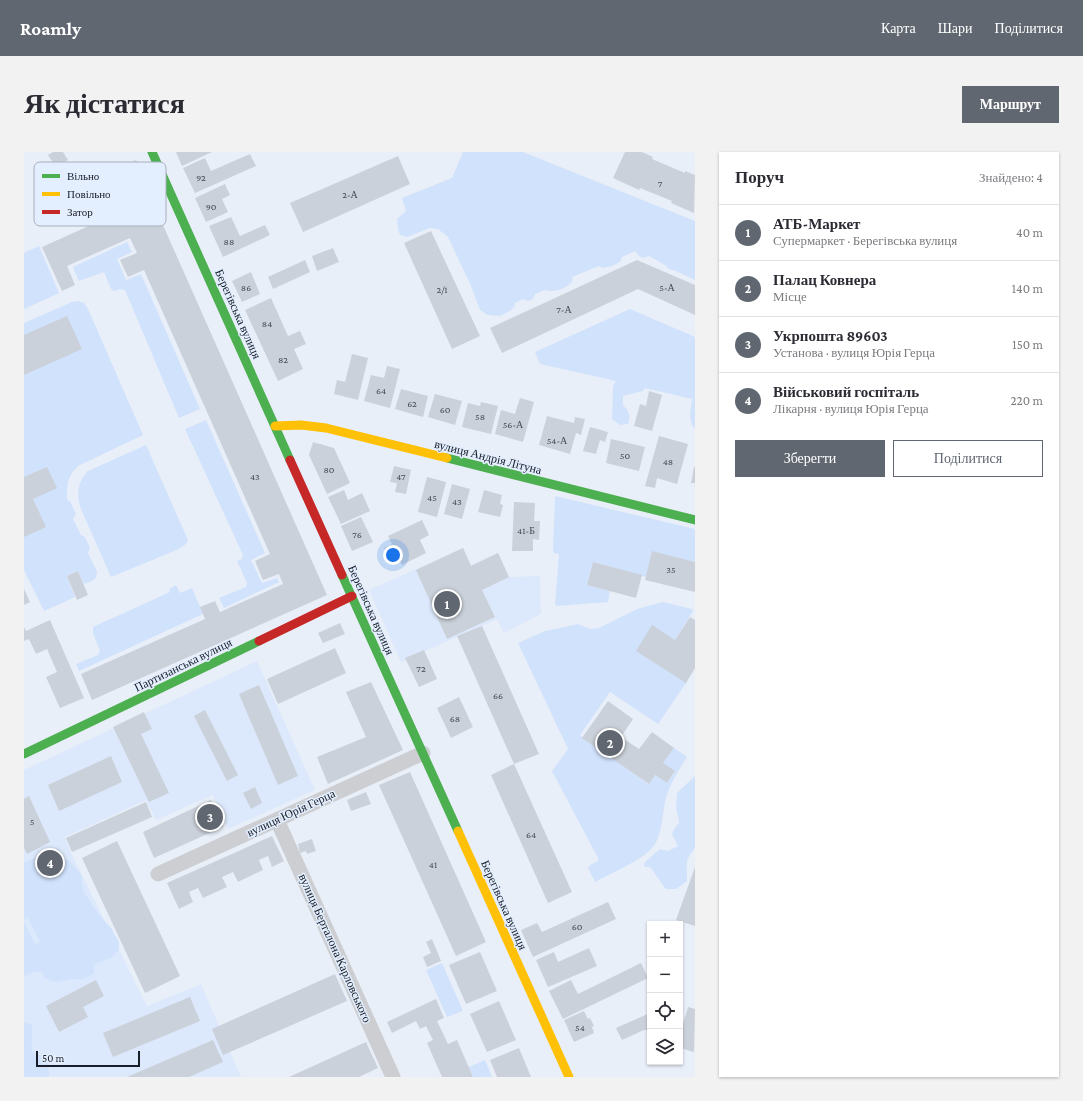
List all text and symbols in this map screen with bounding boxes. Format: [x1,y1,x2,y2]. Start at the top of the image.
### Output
text: Roamly [20,18,81,39]
text: Карта [881,20,916,36]
text: Шари [938,20,973,36]
text: Поділитися [995,20,1063,36]
button: Маршрут [962,86,1059,123]
text: Як дістатися [24,88,185,119]
legend [34,162,166,226]
text: Поруч [735,168,784,187]
text: Вільно [67,170,100,182]
text: Знайдено: 4 [979,170,1043,185]
house number: 92 [196,172,206,183]
house number: 7 [658,178,663,189]
text: Повільно [67,188,111,200]
house number: 2-А [342,189,359,200]
house number: 90 [206,201,217,212]
text: Затор [67,206,93,218]
text: АТБ-Маркет [773,216,860,232]
text: 1 [746,225,750,240]
text: 40 m [1016,225,1043,240]
text: Супермаркет · Берегівська вулиця [773,233,957,248]
house number: 88 [224,236,234,247]
street label: Берегівська вулиця [212,267,264,361]
text: Палац Ковнера [773,272,876,288]
text: 2 [745,281,751,296]
text: 140 m [1012,281,1043,296]
house number: 86 [241,282,251,293]
house number: 5-А [659,282,676,293]
house number: 2/1 [436,284,448,295]
text: Місце [773,289,807,304]
house number: 7-А [556,304,572,315]
house number: 84 [262,318,272,329]
text: Укрпошта 89603 [773,328,888,344]
text: 3 [745,337,751,352]
text: 150 m [1012,337,1043,352]
text: Установа · вулиця Юрія Герца [773,345,935,360]
house number: 82 [278,354,288,365]
text: Військовий госпіталь [773,384,919,400]
house number: 64 [376,385,386,396]
text: 4 [744,393,752,408]
text: 220 m [1010,393,1043,408]
house number: 62 [407,398,417,409]
text: Лікарня · вулиця Юрія Герца [773,401,929,416]
house number: 60 [440,404,451,415]
house number: 58 [475,411,485,422]
house number: 56-А [503,419,524,430]
house number: 54-А [547,435,568,446]
street label: вулиця Андрія Літуна [433,437,544,477]
button: Зберегти [735,440,885,477]
button: Поділитися [893,440,1043,477]
house number: 50 [620,450,631,461]
house number: 48 [663,456,673,467]
house number: 80 [323,464,335,475]
house number: 43 [250,471,260,482]
house number: 47 [396,471,406,482]
house number: 45 [427,492,437,503]
house number: 43 [452,496,462,507]
house number: 41-Б [517,525,535,536]
house number: 76 [352,529,362,540]
your location [383,545,403,565]
street label: Берегівська вулиця [345,563,397,657]
house number: 35 [666,564,676,575]
pin: 1 [434,589,460,619]
street label: Партизанська вулиця [132,635,235,695]
house number: 72 [416,663,426,674]
house number: 66 [493,690,503,701]
house number: 68 [450,713,460,724]
pin: 2 [597,728,623,758]
street label: вулиця Юрія Герца [245,786,338,840]
pin: 3 [197,802,223,832]
house number: 5 [30,816,35,827]
house number: 64 [526,829,536,840]
pin: 4 [37,848,63,878]
street label: Берегівська вулиця [478,858,530,952]
house number: 41 [429,859,437,870]
street label: вулиця Берталона Карловського [296,871,374,1025]
house number: 60 [572,921,583,932]
map controls [647,921,683,1065]
button: + [647,921,683,957]
button: − [647,957,683,993]
button: locate [647,993,683,1029]
house number: 54 [575,1022,585,1033]
button: layers [647,1029,683,1065]
scale bar [36,1049,140,1068]
text: 50 m [42,1052,64,1064]

